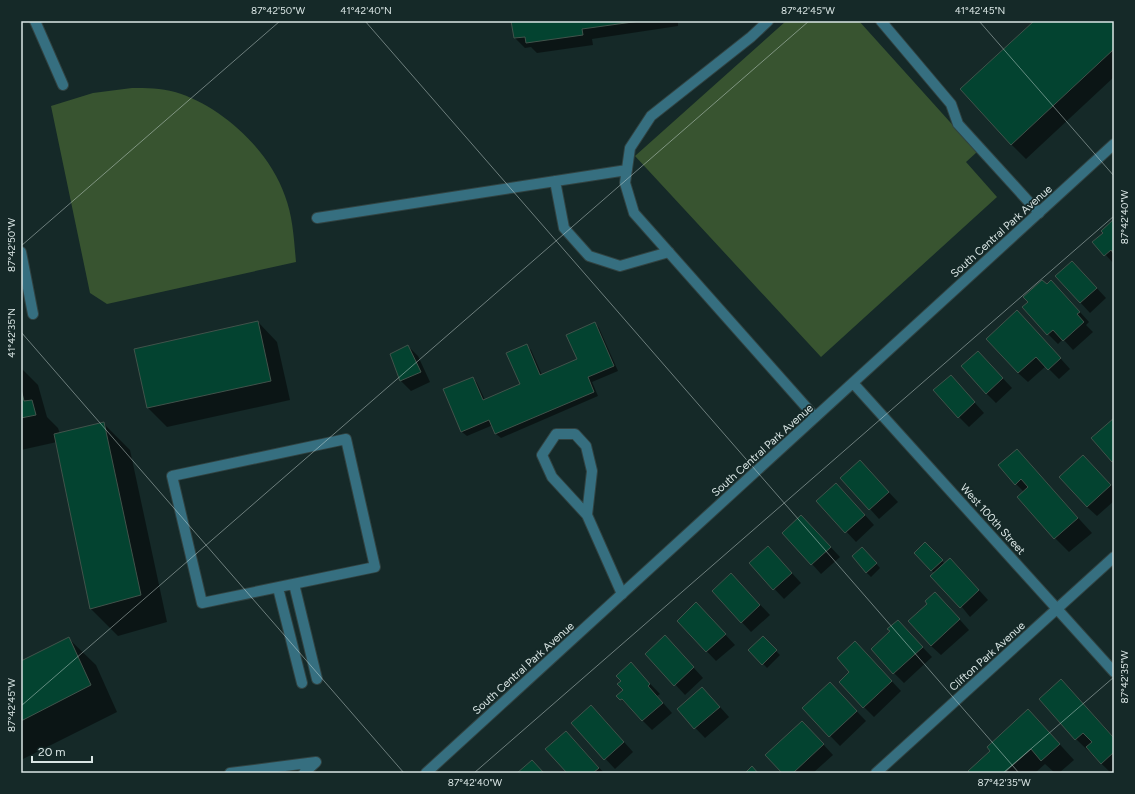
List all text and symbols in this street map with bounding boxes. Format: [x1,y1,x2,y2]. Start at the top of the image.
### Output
text: 87°42'50"W [251,4,305,17]
text: 41°42'40"N [340,4,392,17]
text: 87°42'45"W [781,4,835,17]
text: 41°42'45"N [955,4,1005,17]
street label: South Central Park Avenue [948,182,1055,280]
text: 87°42'40"W [1118,189,1131,244]
text: 87°42'50"W [5,218,18,272]
text: 41°42'35"N [5,308,18,358]
street label: South Central Park Avenue [709,401,816,499]
street label: West 100th Street [957,481,1028,557]
street label: South Central Park Avenue [470,619,577,717]
street label: Clifton Park Avenue [947,619,1028,694]
text: 87°42'35"W [1118,650,1131,704]
text: 87°42'45"W [5,678,18,732]
scale bar [32,738,92,764]
text: 20 m [38,745,66,759]
text: 87°42'40"W [448,776,503,789]
text: 87°42'35"W [978,776,1031,789]

